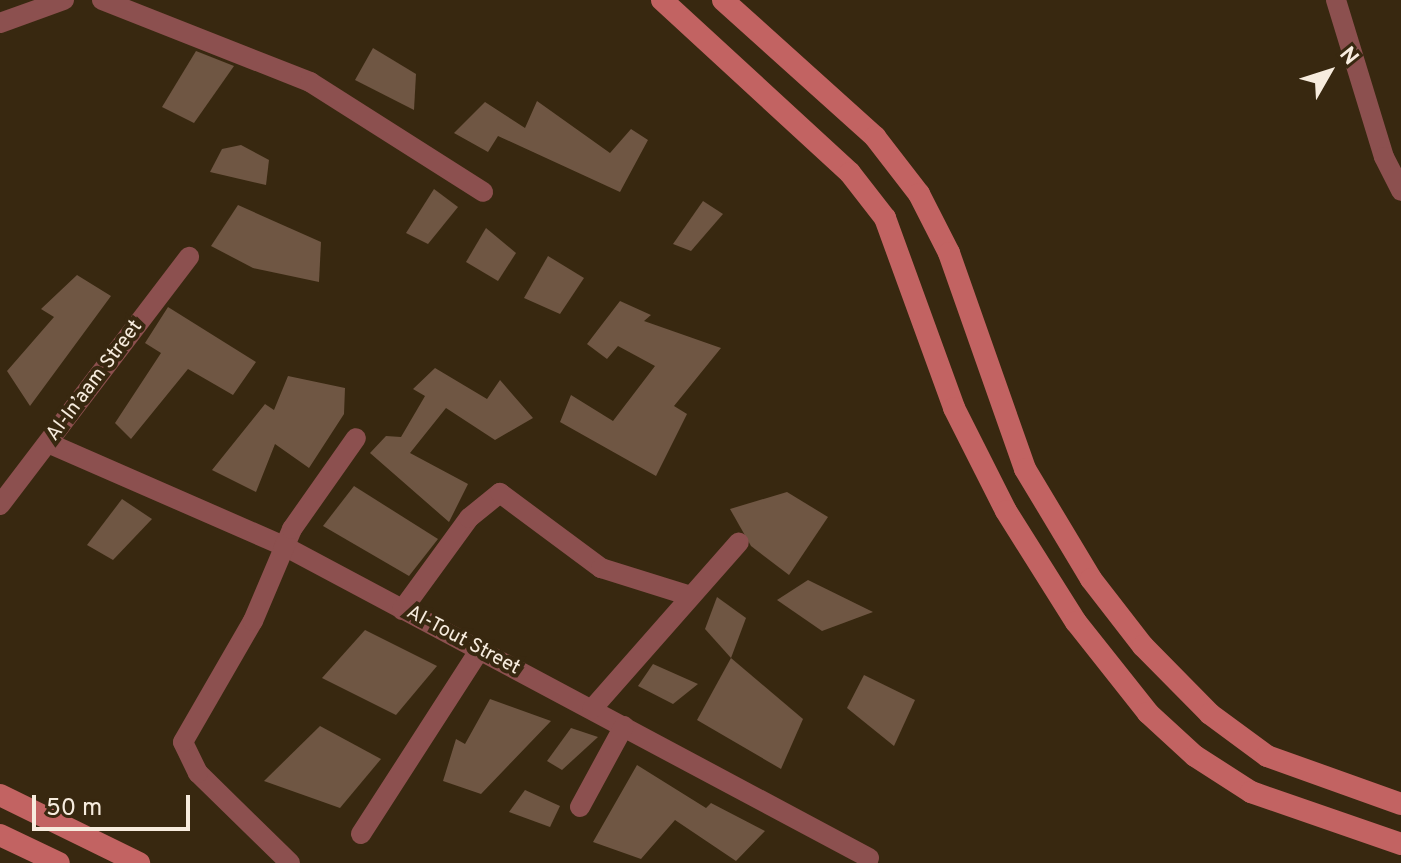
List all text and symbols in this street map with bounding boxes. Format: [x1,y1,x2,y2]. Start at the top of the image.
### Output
north arrow [1289,32,1369,112]
text: N [1333,42,1363,71]
street label: Al-In’aam Street [42,316,148,446]
street label: Al-Tout Street [402,601,524,681]
scale bar [36,779,194,829]
text: 50 m [46,794,102,824]

